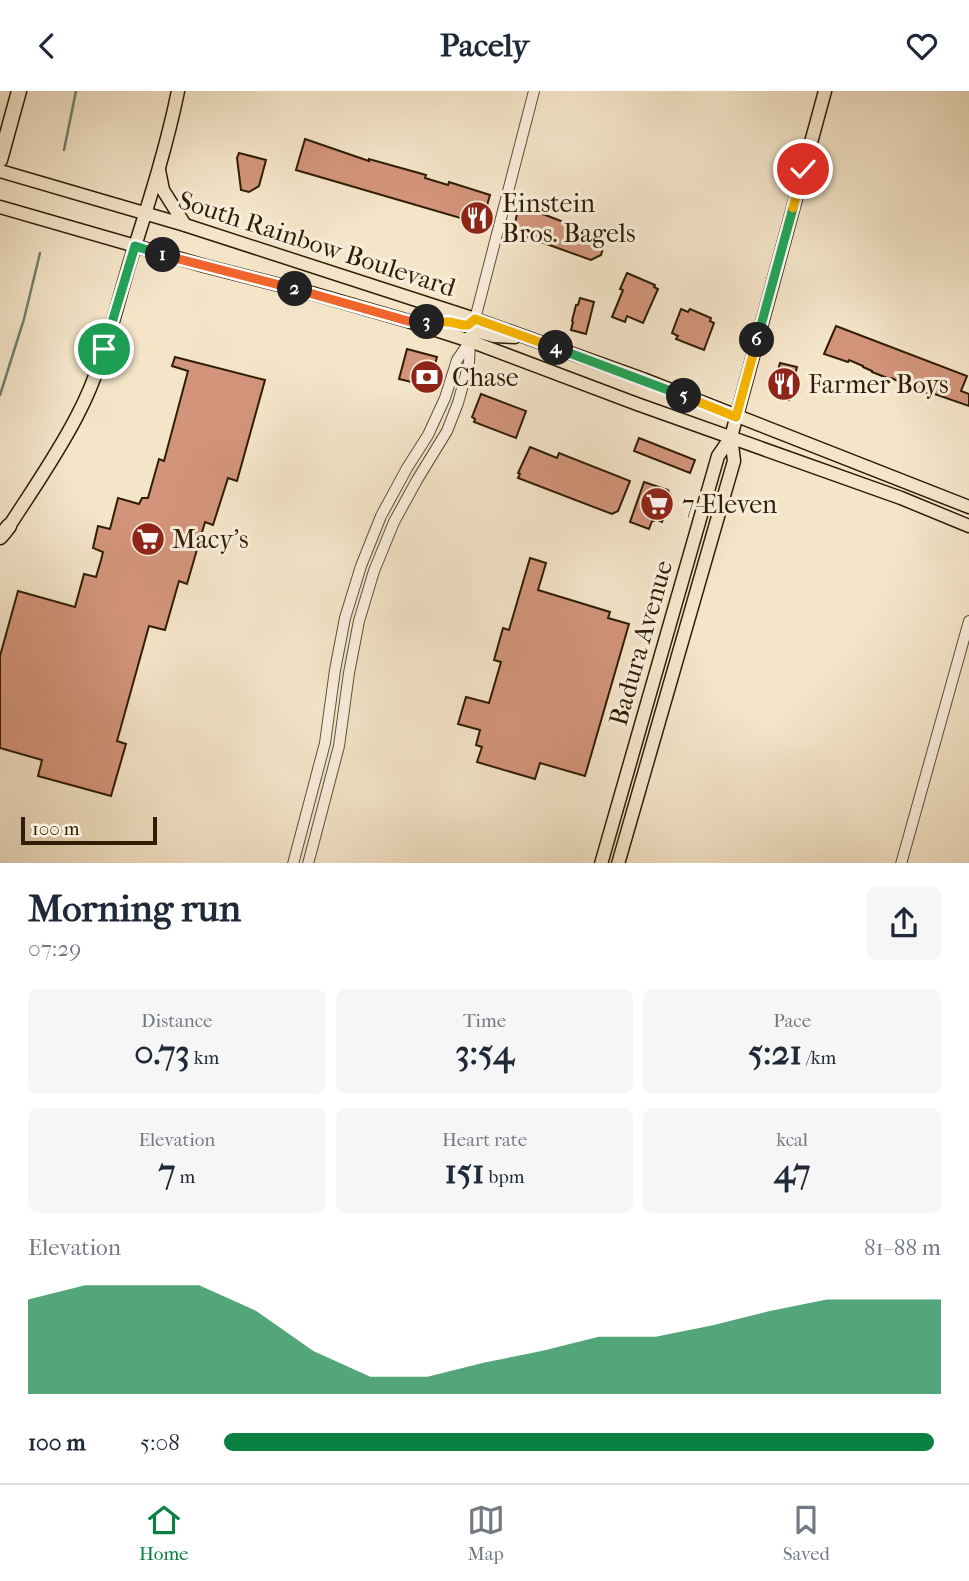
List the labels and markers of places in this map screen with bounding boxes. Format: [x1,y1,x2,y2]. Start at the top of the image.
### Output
pin [773,139,833,199]
place label: Einstein Bros. Bagels [502,188,636,249]
restaurant icon: Einstein Bros. Bagels [458,199,496,237]
pin: 1 [146,237,180,273]
pin: 2 [278,271,312,307]
pin: 3 [410,305,444,339]
pin [74,319,134,379]
pin: 6 [740,323,774,357]
pin: 4 [538,331,574,365]
bank icon: Chase [408,358,446,396]
place label: Chase [452,362,519,393]
restaurant icon: Farmer Boys [765,365,803,403]
place label: Farmer Boys [808,369,949,400]
pin: 5 [666,379,702,413]
supermarket icon: 7-Eleven [638,485,676,523]
place label: 7-Eleven [682,489,777,520]
supermarket icon: Macy's [129,520,167,558]
place label: Macy's [172,524,249,555]

